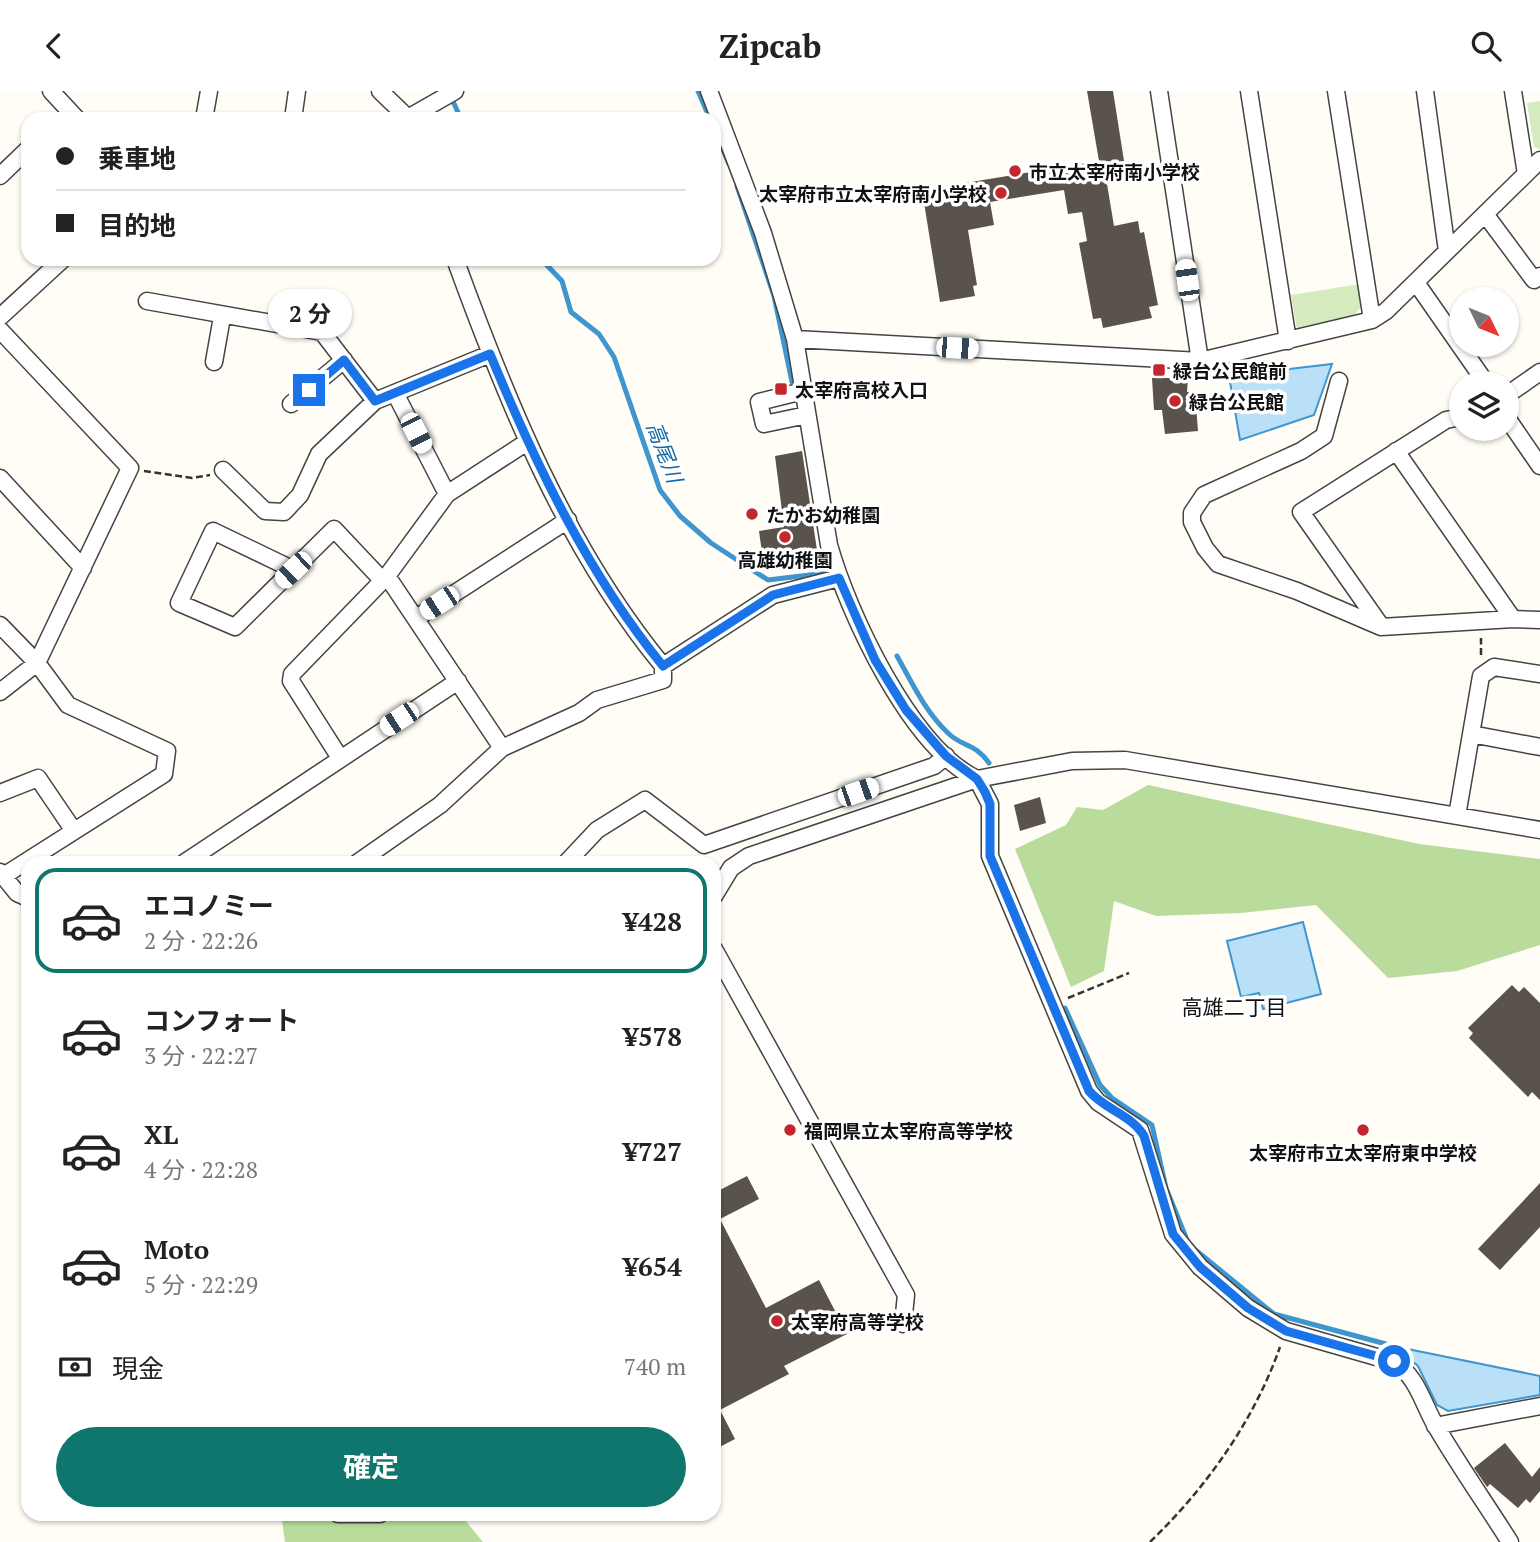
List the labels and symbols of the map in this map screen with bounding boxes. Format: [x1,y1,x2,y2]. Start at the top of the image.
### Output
place label: 市立太宰府南小学校 [1029,159,1200,184]
marker: 市立太宰府南小学校 [1007,163,1023,179]
place label: 太宰府市立太宰府南小学校 [759,181,987,206]
marker: 太宰府市立太宰府南小学校 [993,185,1009,201]
car [1174,258,1201,302]
north arrow [1449,287,1519,357]
callout: 2 分 [267,289,351,337]
car [936,336,979,360]
place label: 緑台公民館前 [1173,358,1287,383]
marker: 緑台公民館前 [1151,362,1167,378]
route end [293,374,325,406]
place label: 太宰府高校入口 [795,377,928,402]
marker: 太宰府高校入口 [773,381,789,397]
place label: 緑台公民館 [1189,389,1284,414]
marker: 緑台公民館 [1167,393,1183,409]
car [398,410,435,456]
water label: 高尾川 [641,418,690,488]
place label: たかお幼稚園 [766,502,880,527]
marker: たかお幼稚園 [744,506,760,522]
marker: 高雄幼稚園 [777,529,793,545]
place label: 高雄幼稚園 [737,547,833,572]
car [271,548,316,592]
car [416,583,463,623]
car [376,699,423,739]
car [835,775,882,809]
district label: 高雄二丁目 [1182,993,1287,1021]
place label: 福岡県立太宰府高等学校 [804,1118,1013,1143]
marker: 福岡県立太宰府高等学校 [782,1122,798,1138]
marker: 太宰府市立太宰府東中学校 [1355,1122,1371,1138]
place label: 太宰府市立太宰府東中学校 [1249,1140,1477,1165]
place label: 太宰府高等学校 [791,1309,924,1334]
marker: 太宰府高等学校 [769,1313,785,1329]
route start [1378,1345,1410,1377]

